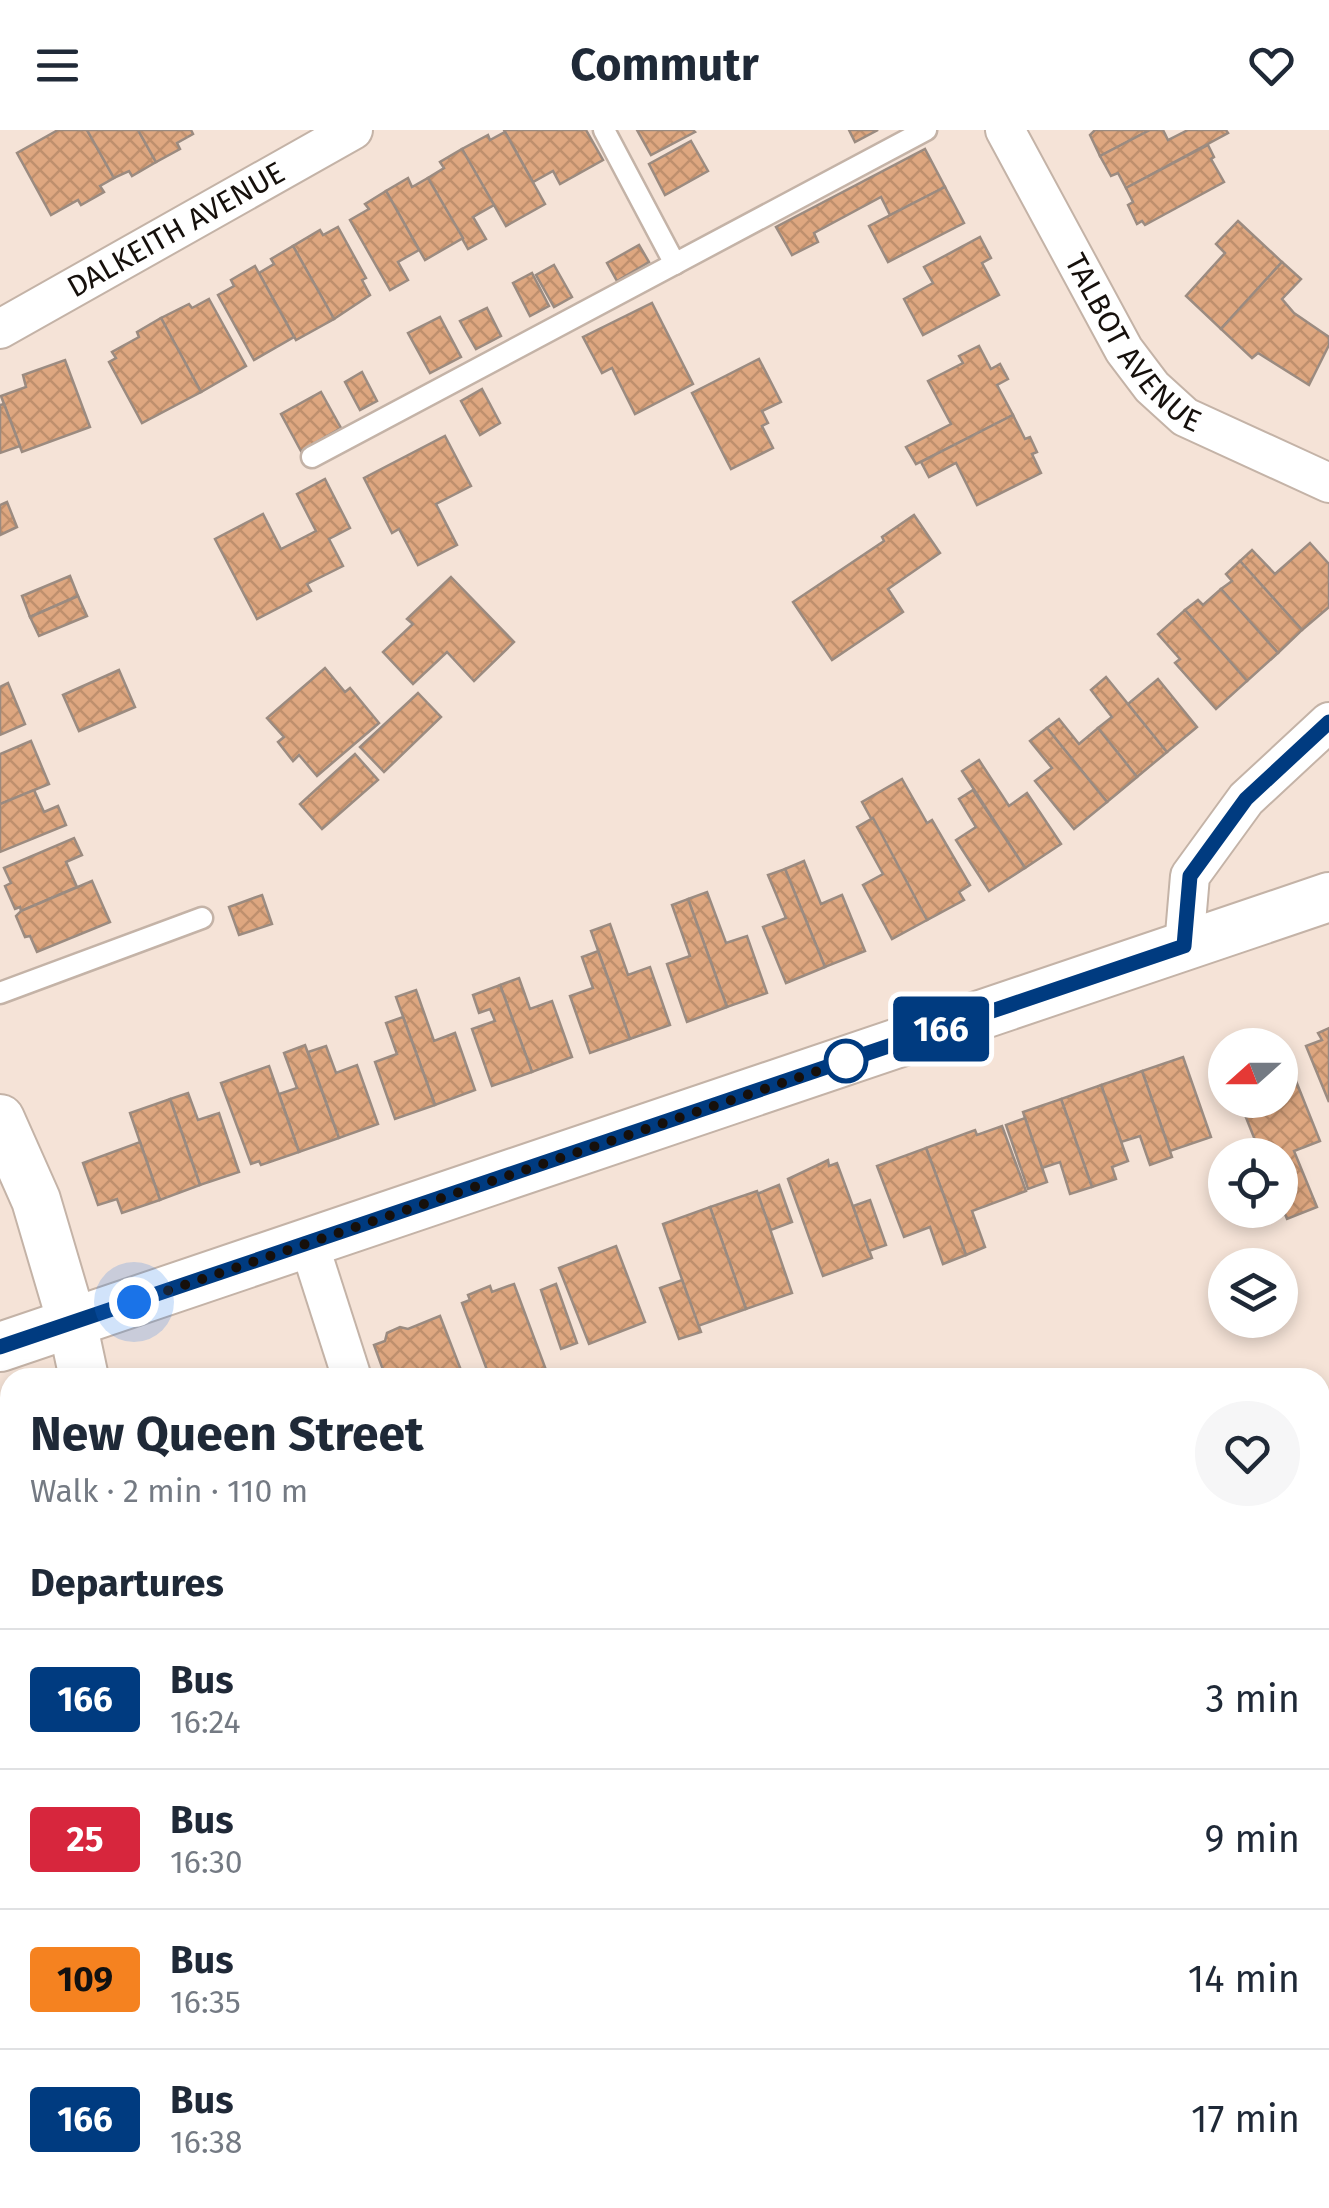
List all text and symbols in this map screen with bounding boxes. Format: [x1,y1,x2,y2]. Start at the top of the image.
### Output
icon: menu [30,38,85,93]
text: Commutr [570,38,759,92]
icon: heart [1244,38,1299,93]
street label: DALKEITH AVENUE [61,154,291,305]
street label: TALBOT AVENUE [1057,247,1207,440]
line badge: 166 [884,996,998,1062]
text: 166 [913,1008,969,1050]
north arrow [1208,1028,1298,1118]
map controls [1208,1028,1298,1338]
unlabelled marker [825,1040,867,1082]
button: locate [1208,1138,1298,1228]
button: layers [1208,1248,1298,1338]
your location [109,1277,159,1327]
button: heart [1195,1401,1300,1506]
text: New Queen Street [30,1405,424,1463]
text: Walk · 2 min · 110 m [30,1472,308,1510]
text: Departures [30,1560,224,1606]
text: Bus [170,1657,234,1703]
text: 3 min [1205,1676,1300,1722]
text: 166 [57,1678,113,1720]
text: 16:24 [170,1703,241,1741]
text: Bus [170,1797,234,1843]
text: 9 min [1204,1816,1300,1862]
text: 25 [67,1818,103,1860]
text: 16:30 [170,1843,243,1881]
text: Bus [170,1937,234,1983]
text: 14 min [1188,1956,1300,2002]
text: 109 [57,1958,113,2000]
text: 16:35 [170,1983,241,2021]
text: Bus [170,2077,234,2123]
text: 17 min [1191,2096,1300,2142]
text: 166 [57,2098,113,2140]
text: 16:38 [170,2123,242,2161]

